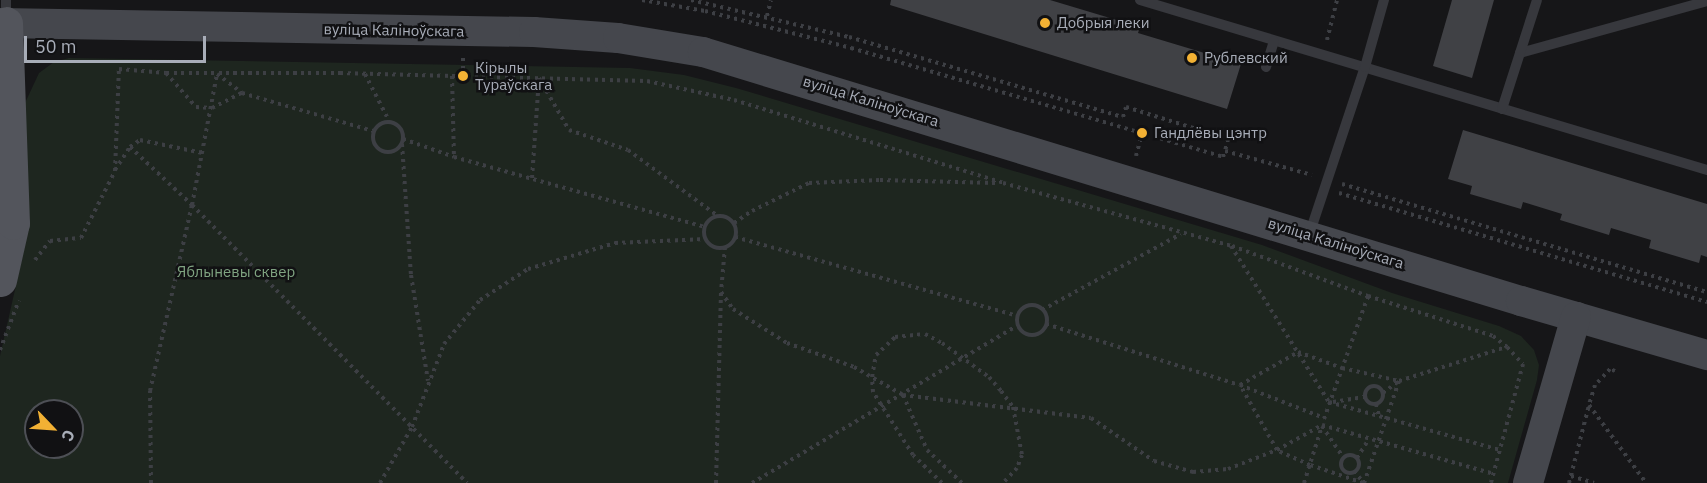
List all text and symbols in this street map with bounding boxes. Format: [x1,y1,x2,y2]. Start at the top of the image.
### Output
place label: Добрыя леки [1057,14,1150,32]
marker: Добрыя леки [1038,16,1052,30]
street label: вуліца Каліноўскага [323,20,465,40]
scale bar [27,24,208,62]
text: 50 m [35,35,77,58]
place label: Рублевский [1204,49,1288,67]
marker: Рублевский [1185,51,1199,65]
place label: Кірылы Тураўскага [475,58,552,93]
marker: Кірылы Тураўскага [456,69,470,83]
street label: вуліца Каліноўскага [801,72,941,130]
place label: Гандлёвы цэнтр [1154,124,1267,142]
marker: Гандлёвы цэнтр [1135,126,1149,140]
street label: вуліца Каліноўскага [1266,214,1406,272]
park label: Яблыневы сквер [177,263,295,281]
north arrow [24,399,84,459]
text: С [57,427,80,445]

